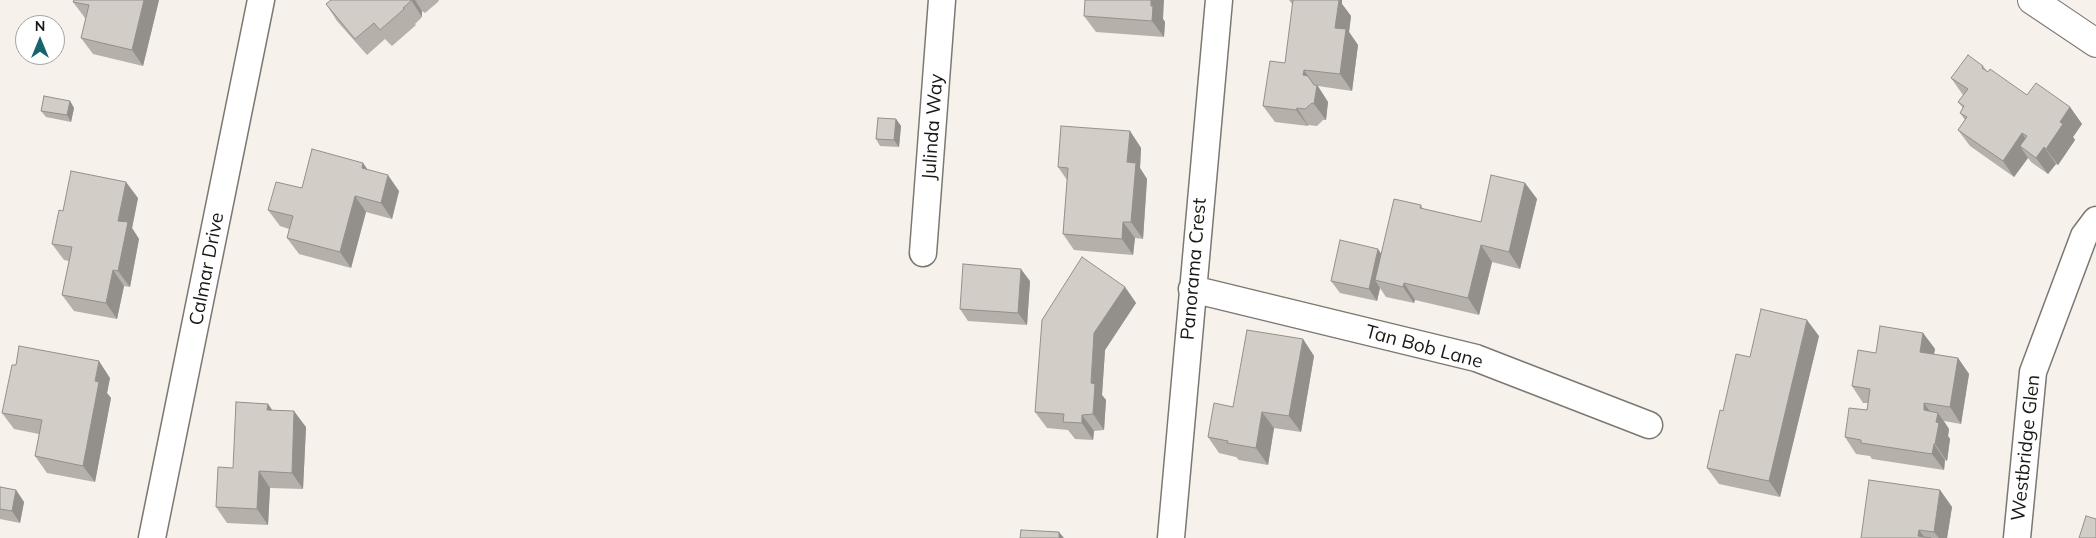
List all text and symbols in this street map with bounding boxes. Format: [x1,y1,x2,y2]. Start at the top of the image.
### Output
north arrow [15,15,65,65]
text: N [35,17,45,35]
street label: Julinda Way [918,73,948,181]
street label: Panorama Crest [1176,197,1212,341]
street label: Calmar Drive [185,211,229,327]
street label: Tan Bob Lane [1363,320,1485,374]
street label: Westbridge Glen [2007,374,2045,522]

